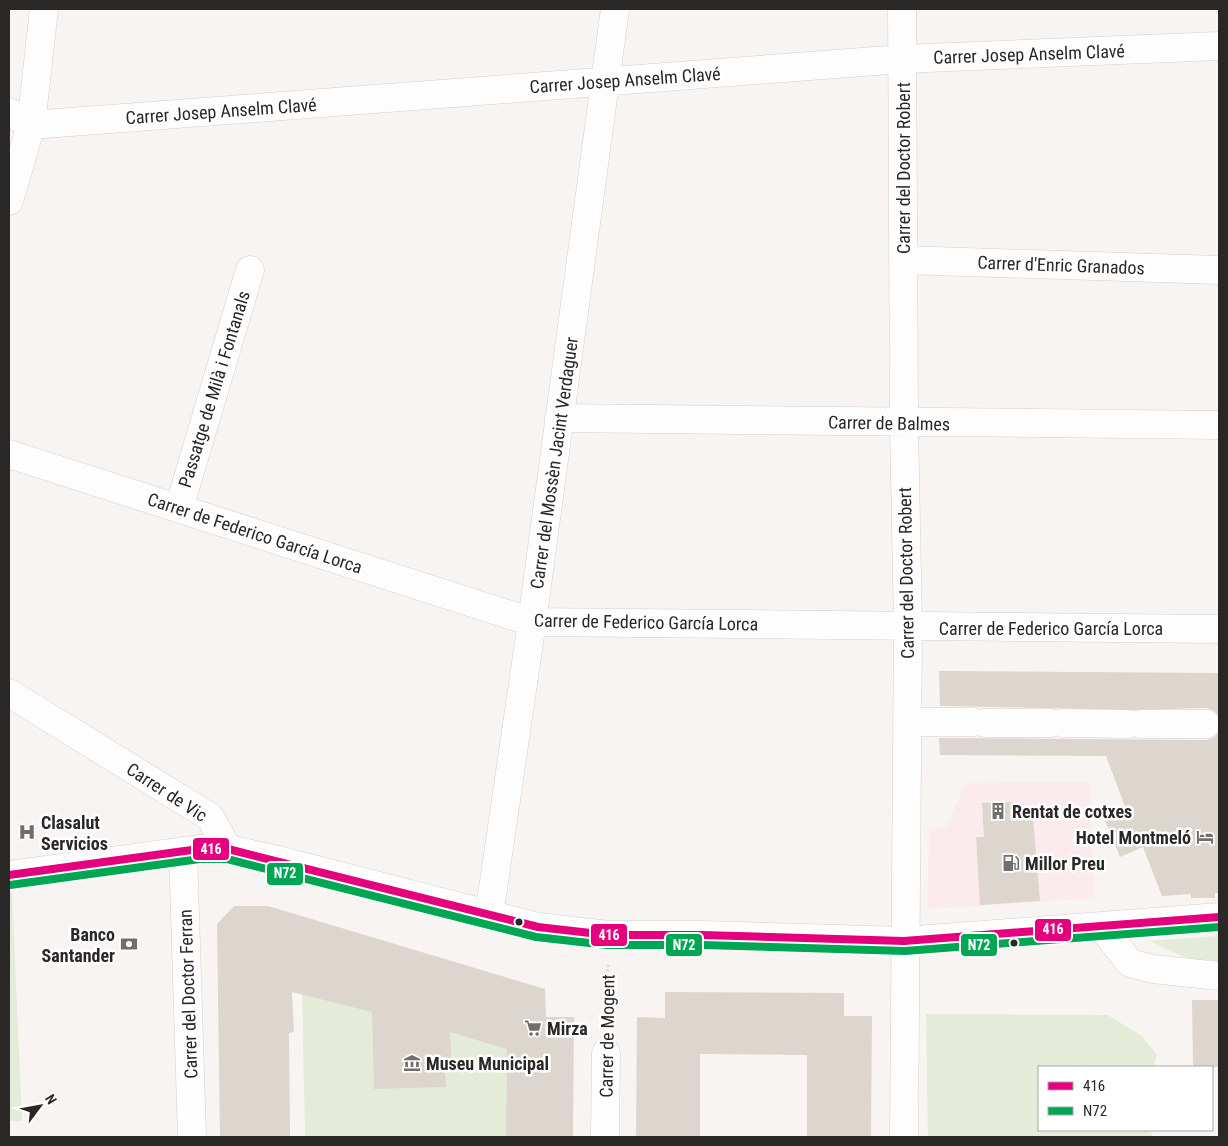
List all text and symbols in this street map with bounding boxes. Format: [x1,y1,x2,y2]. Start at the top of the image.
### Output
street label: Carrer Josep Anselm Clavé [933,40,1125,68]
street label: Carrer Josep Anselm Clavé [529,63,721,97]
street label: Carrer del Doctor Robert [893,82,914,254]
street label: Carrer Josep Anselm Clavé [125,94,317,128]
street label: Carrer d'Enric Granados [977,252,1145,278]
street label: Passatge de Milà i Fontanals [174,288,254,490]
street label: Carrer del Mossèn Jacint Verdaguer [526,335,582,590]
street label: Carrer de Balmes [828,411,950,435]
street label: Carrer del Doctor Robert [894,487,918,659]
street label: Carrer de Federico García Lorca [145,488,365,578]
street label: Carrer de Federico García Lorca [534,610,758,634]
street label: Carrer de Federico García Lorca [939,618,1163,639]
street label: Carrer de Vic [123,758,211,826]
building icon: Rentat de cotxes [988,801,1008,821]
place label: Rentat de cotxes [1012,801,1132,822]
place label: Clasalut Servicios [41,812,108,854]
hospital icon: Clasalut Servicios [17,822,37,842]
place label: Hotel Montmeló [1076,827,1191,848]
hotel icon: Hotel Montmeló [1195,827,1215,847]
line badge: 416 [192,837,230,861]
text: 416 [200,841,222,857]
fuel station icon: Millor Preu [1001,853,1021,873]
place label: Millor Preu [1025,853,1105,874]
line badge: N72 [266,862,304,886]
text: N72 [274,865,296,881]
street label: Carrer del Doctor Ferran [175,909,201,1079]
unlabelled marker [514,917,524,927]
line badge: 416 [1034,918,1072,942]
text: 416 [1042,921,1064,937]
line badge: 416 [590,923,628,947]
place label: Banco Santander [42,924,115,966]
text: 416 [598,927,620,943]
line badge: N72 [665,933,703,957]
line badge: N72 [960,933,998,957]
bank icon: Banco Santander [119,934,139,954]
text: N72 [673,937,695,953]
text: N72 [968,937,990,953]
unlabelled marker [1009,938,1019,948]
street label: Carrer de Mogent [595,974,619,1098]
supermarket icon: Mirza [523,1018,543,1038]
place label: Mirza [547,1018,588,1039]
museum icon: Museu Municipal [402,1053,422,1073]
place label: Museu Municipal [426,1053,549,1074]
legend [1038,1066,1213,1131]
text: 416 [1083,1077,1105,1095]
north arrow [15,1081,65,1131]
text: N [42,1091,60,1107]
text: N72 [1083,1102,1107,1120]

